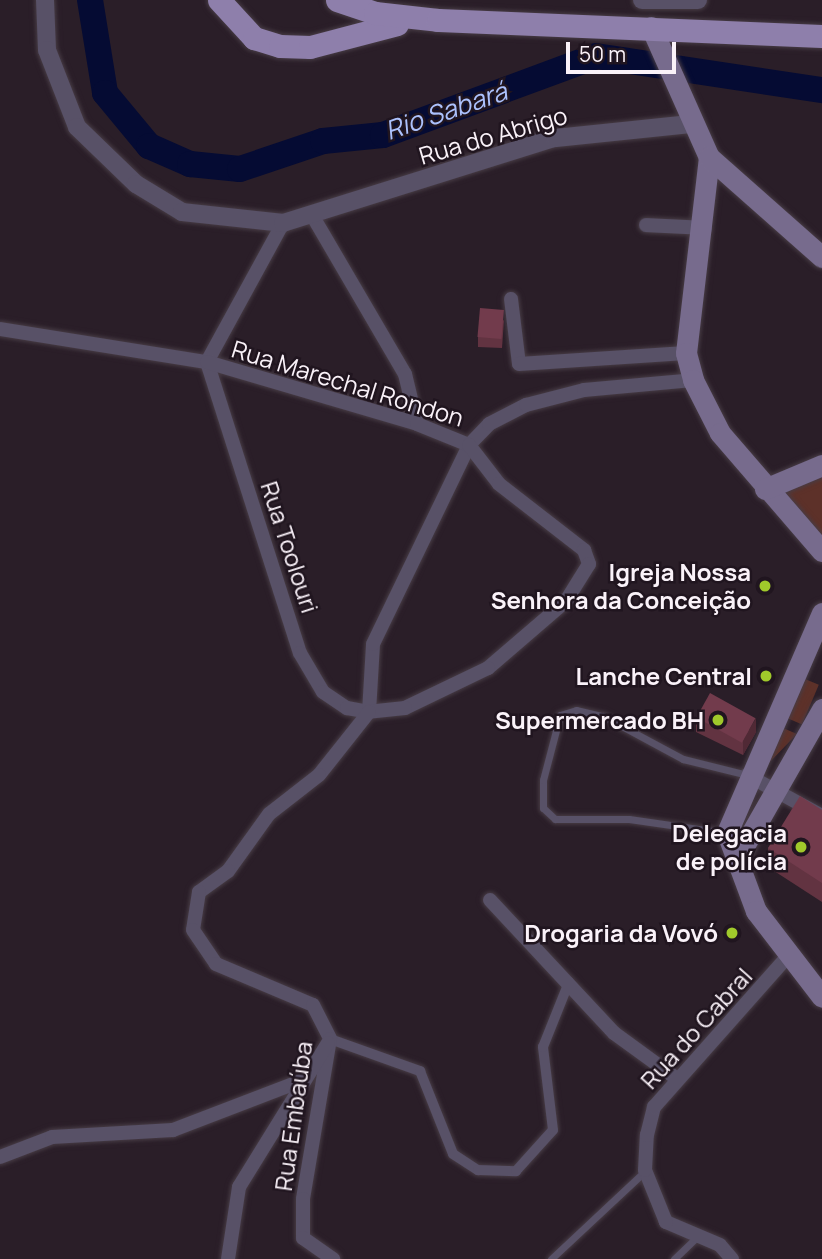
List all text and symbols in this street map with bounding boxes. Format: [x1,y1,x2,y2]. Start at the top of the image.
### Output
scale bar [570,28,680,72]
text: 50 m [579,40,626,68]
water label: Rio Sabará [381,76,511,146]
street label: Rua do Abrigo [416,100,570,170]
street label: Rua Marechal Rondon [229,334,467,432]
street label: Rua Toolouri [255,478,325,616]
place label: Igreja Nossa Senhora da Conceição [491,558,751,614]
marker: Igreja Nossa Senhora da Conceição [757,578,773,594]
place label: Lanche Central [575,662,752,690]
marker: Lanche Central [758,668,774,684]
place label: Supermercado BH [495,706,704,734]
marker: Supermercado BH [710,712,726,728]
place label: Delegacia de polícia [672,819,787,875]
marker: Delegacia de polícia [793,839,809,855]
place label: Drogaria da Vovó [524,919,718,947]
marker: Drogaria da Vovó [724,925,740,941]
street label: Rua do Cabral [634,962,758,1094]
street label: Rua Embaúba [268,1039,318,1193]

